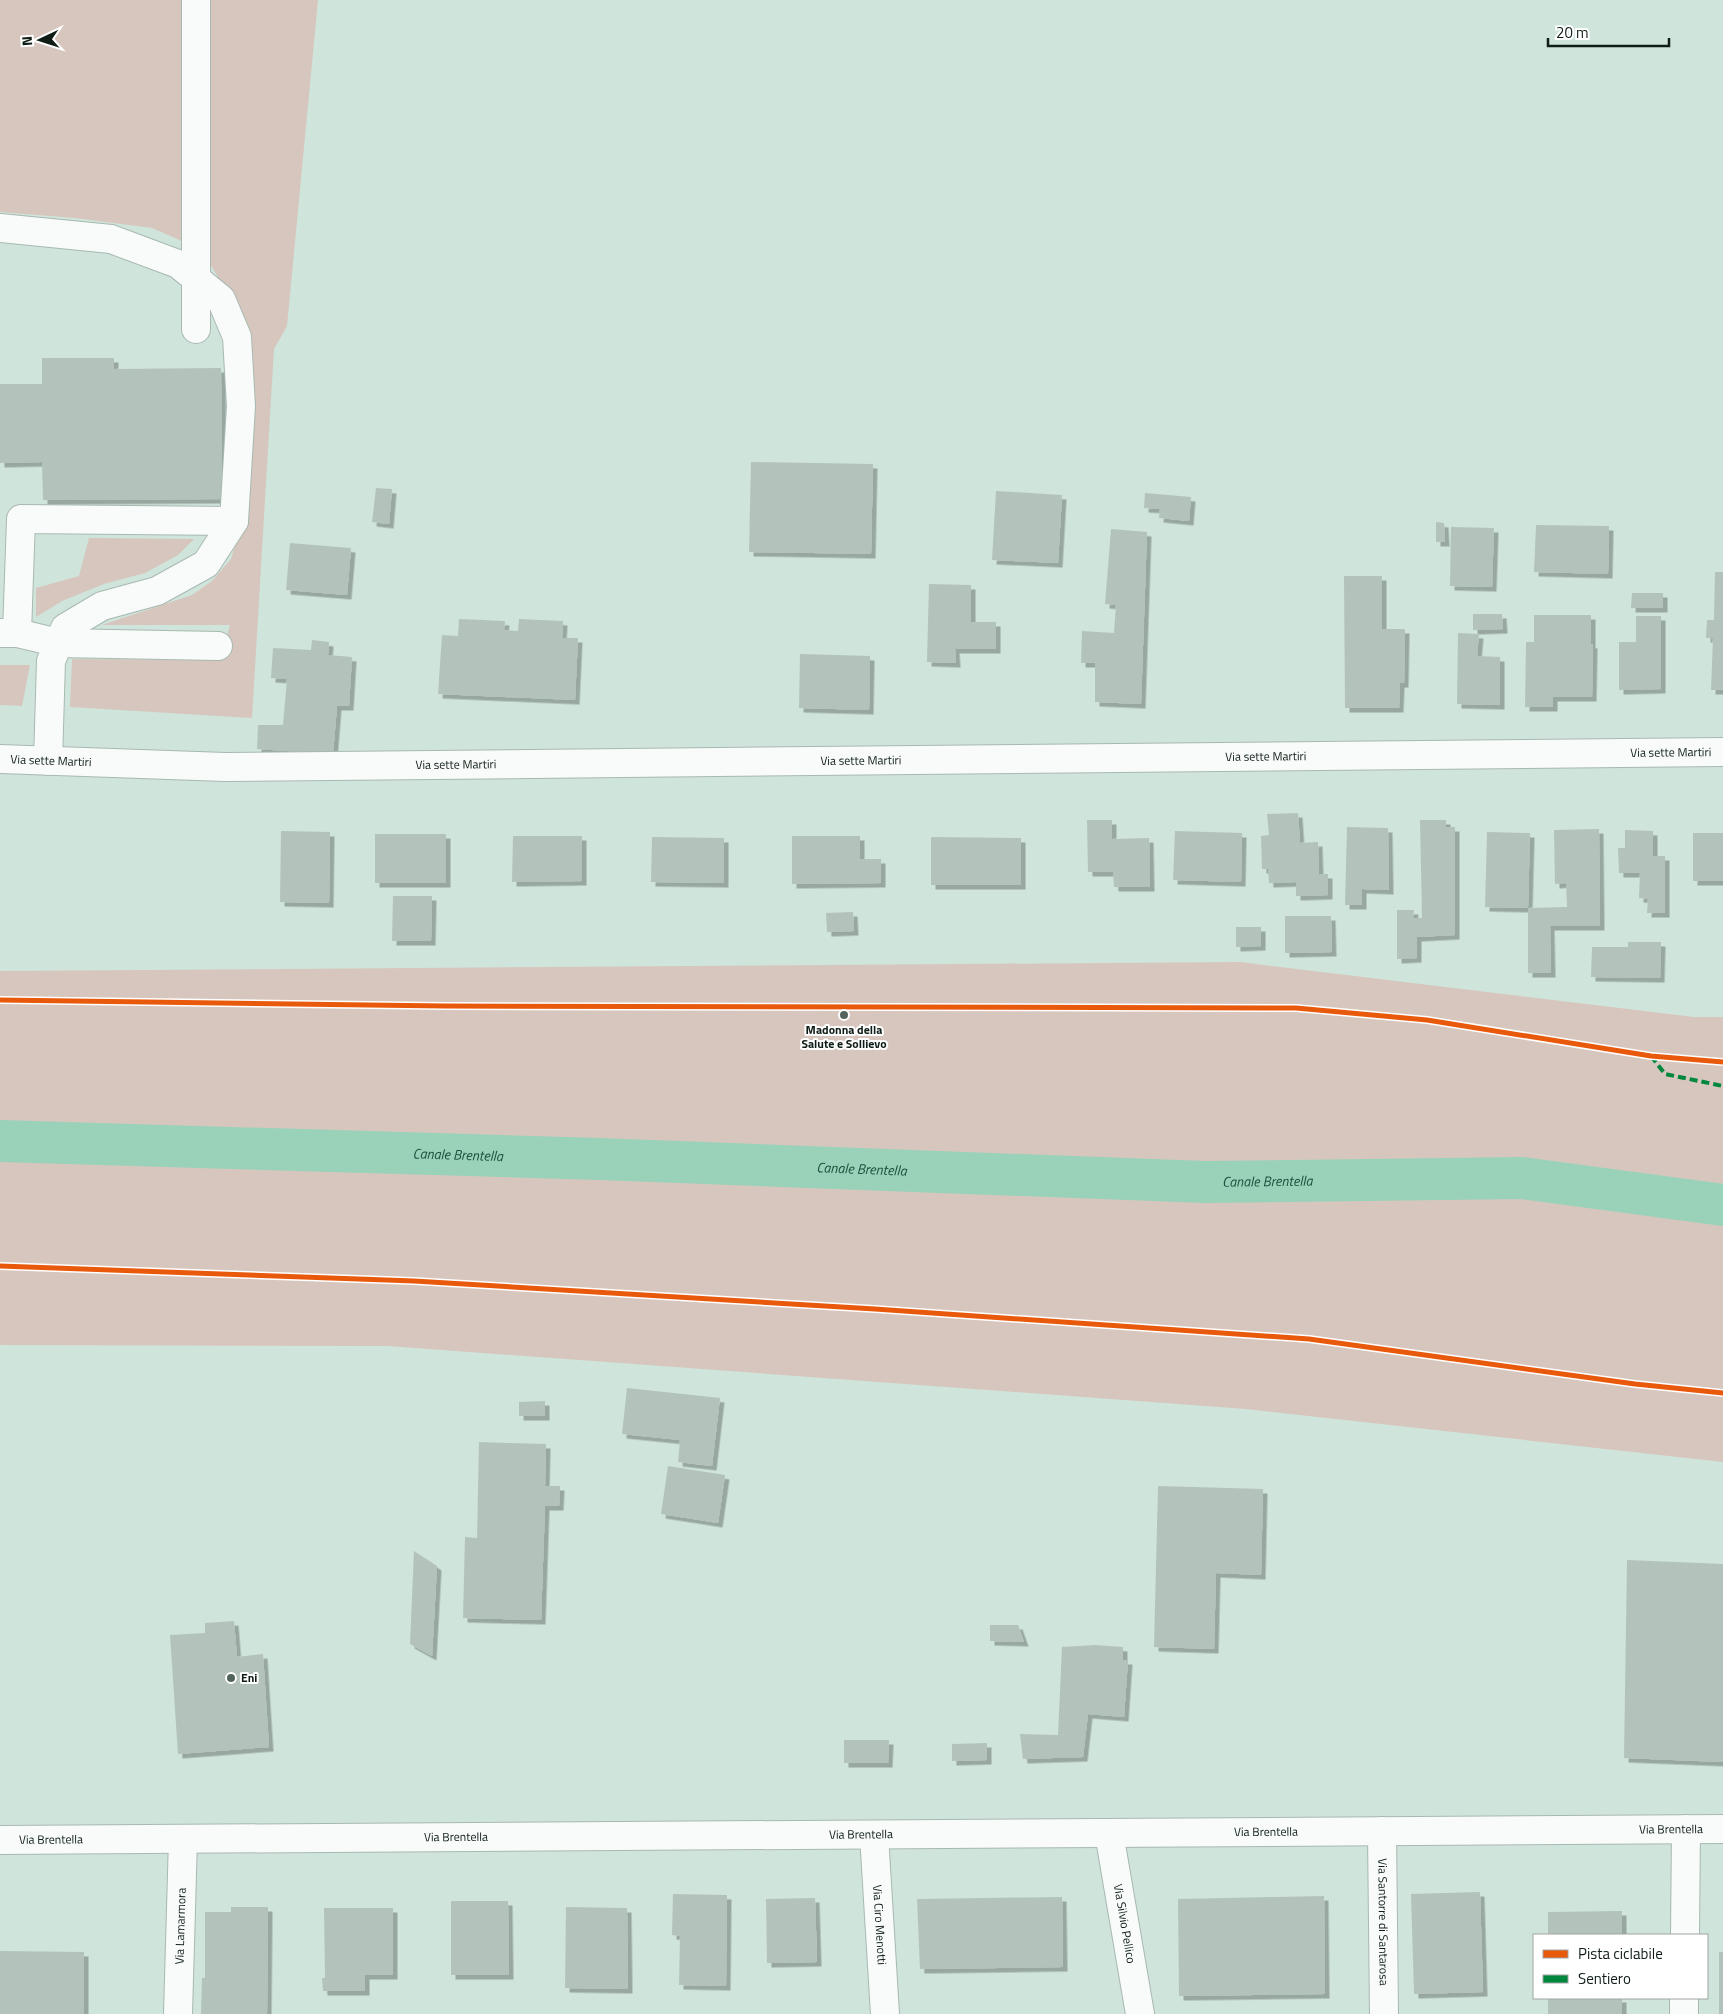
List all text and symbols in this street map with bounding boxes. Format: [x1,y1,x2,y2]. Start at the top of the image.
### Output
north arrow [15,15,65,65]
scale bar [1548,15,1669,47]
text: 20 m [1556,21,1589,44]
text: N [16,35,37,47]
street label: Via sette Martiri [1630,742,1711,762]
street label: Via sette Martiri [1225,746,1306,766]
street label: Via sette Martiri [10,749,92,771]
street label: Via sette Martiri [820,750,901,770]
street label: Via sette Martiri [415,754,496,774]
marker: Madonna della Salute e Sollievo [838,1009,850,1021]
place label: Madonna della Salute e Sollievo [801,1020,887,1053]
water label: Canale Brentella [412,1142,504,1166]
water label: Canale Brentella [816,1156,908,1181]
water label: Canale Brentella [1222,1170,1313,1192]
place label: Eni [241,1668,257,1687]
marker: Eni [225,1672,237,1684]
street label: Via Brentella [1639,1819,1703,1839]
street label: Via Brentella [1234,1822,1298,1841]
street label: Via Brentella [829,1824,893,1844]
street label: Via Brentella [424,1827,488,1846]
street label: Via Brentella [19,1829,83,1849]
street label: Via Santorre di Santarosa [1373,1858,1394,1986]
street label: Via Silvio Pellico [1109,1882,1141,1965]
street label: Via Ciro Menotti [868,1884,892,1966]
street label: Via Lamarmora [169,1887,191,1965]
legend [1533,1934,1708,1999]
text: Pista ciclabile [1578,1942,1663,1965]
text: Sentiero [1578,1967,1631,1990]

